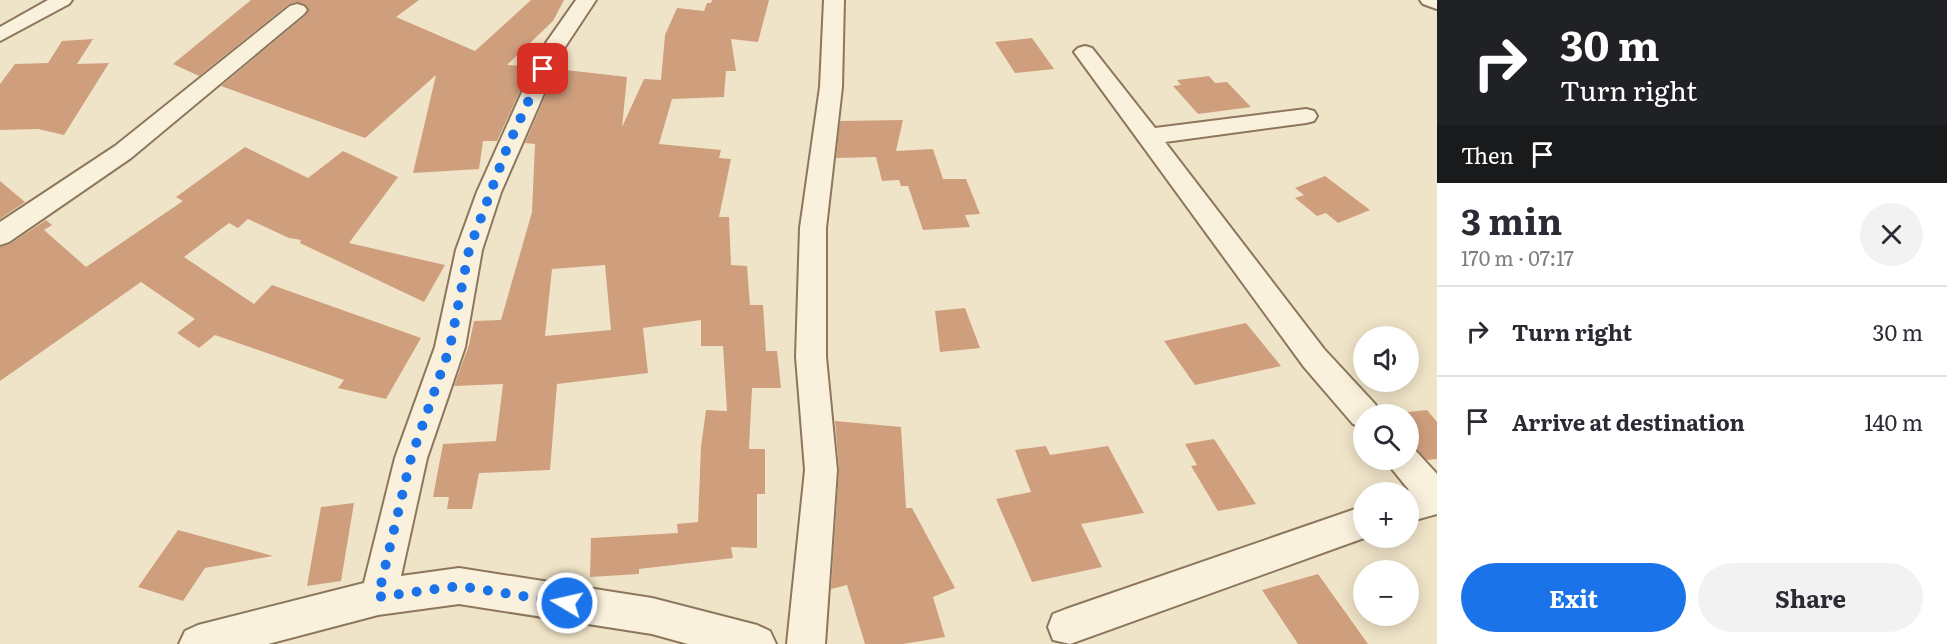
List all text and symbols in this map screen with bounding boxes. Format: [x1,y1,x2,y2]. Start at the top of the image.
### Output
text: 30 m [1560,12,1660,74]
icon: right [1461,24,1539,102]
pin [517,43,568,94]
icon: arrive [526,52,559,85]
text: Turn right [1560,69,1697,109]
text: Then [1461,138,1514,171]
icon: arrive [1526,138,1559,171]
text: 3 min [1461,193,1562,246]
button: close [1860,203,1923,266]
text: 170 m · 07:17 [1461,242,1574,272]
icon: right [1461,315,1494,348]
text: Turn right [1512,315,1632,348]
text: 30 m [1873,315,1923,348]
map controls [1353,326,1419,626]
button: sound [1353,326,1419,392]
button: search [1353,404,1419,470]
icon: arrive [1461,405,1494,438]
text: Arrive at destination [1512,405,1745,438]
text: 140 m [1864,405,1923,438]
button: + [1353,482,1419,548]
button: − [1353,560,1419,626]
button: Exit [1461,563,1686,632]
button: Share [1698,563,1923,632]
position arrow [535,571,599,635]

